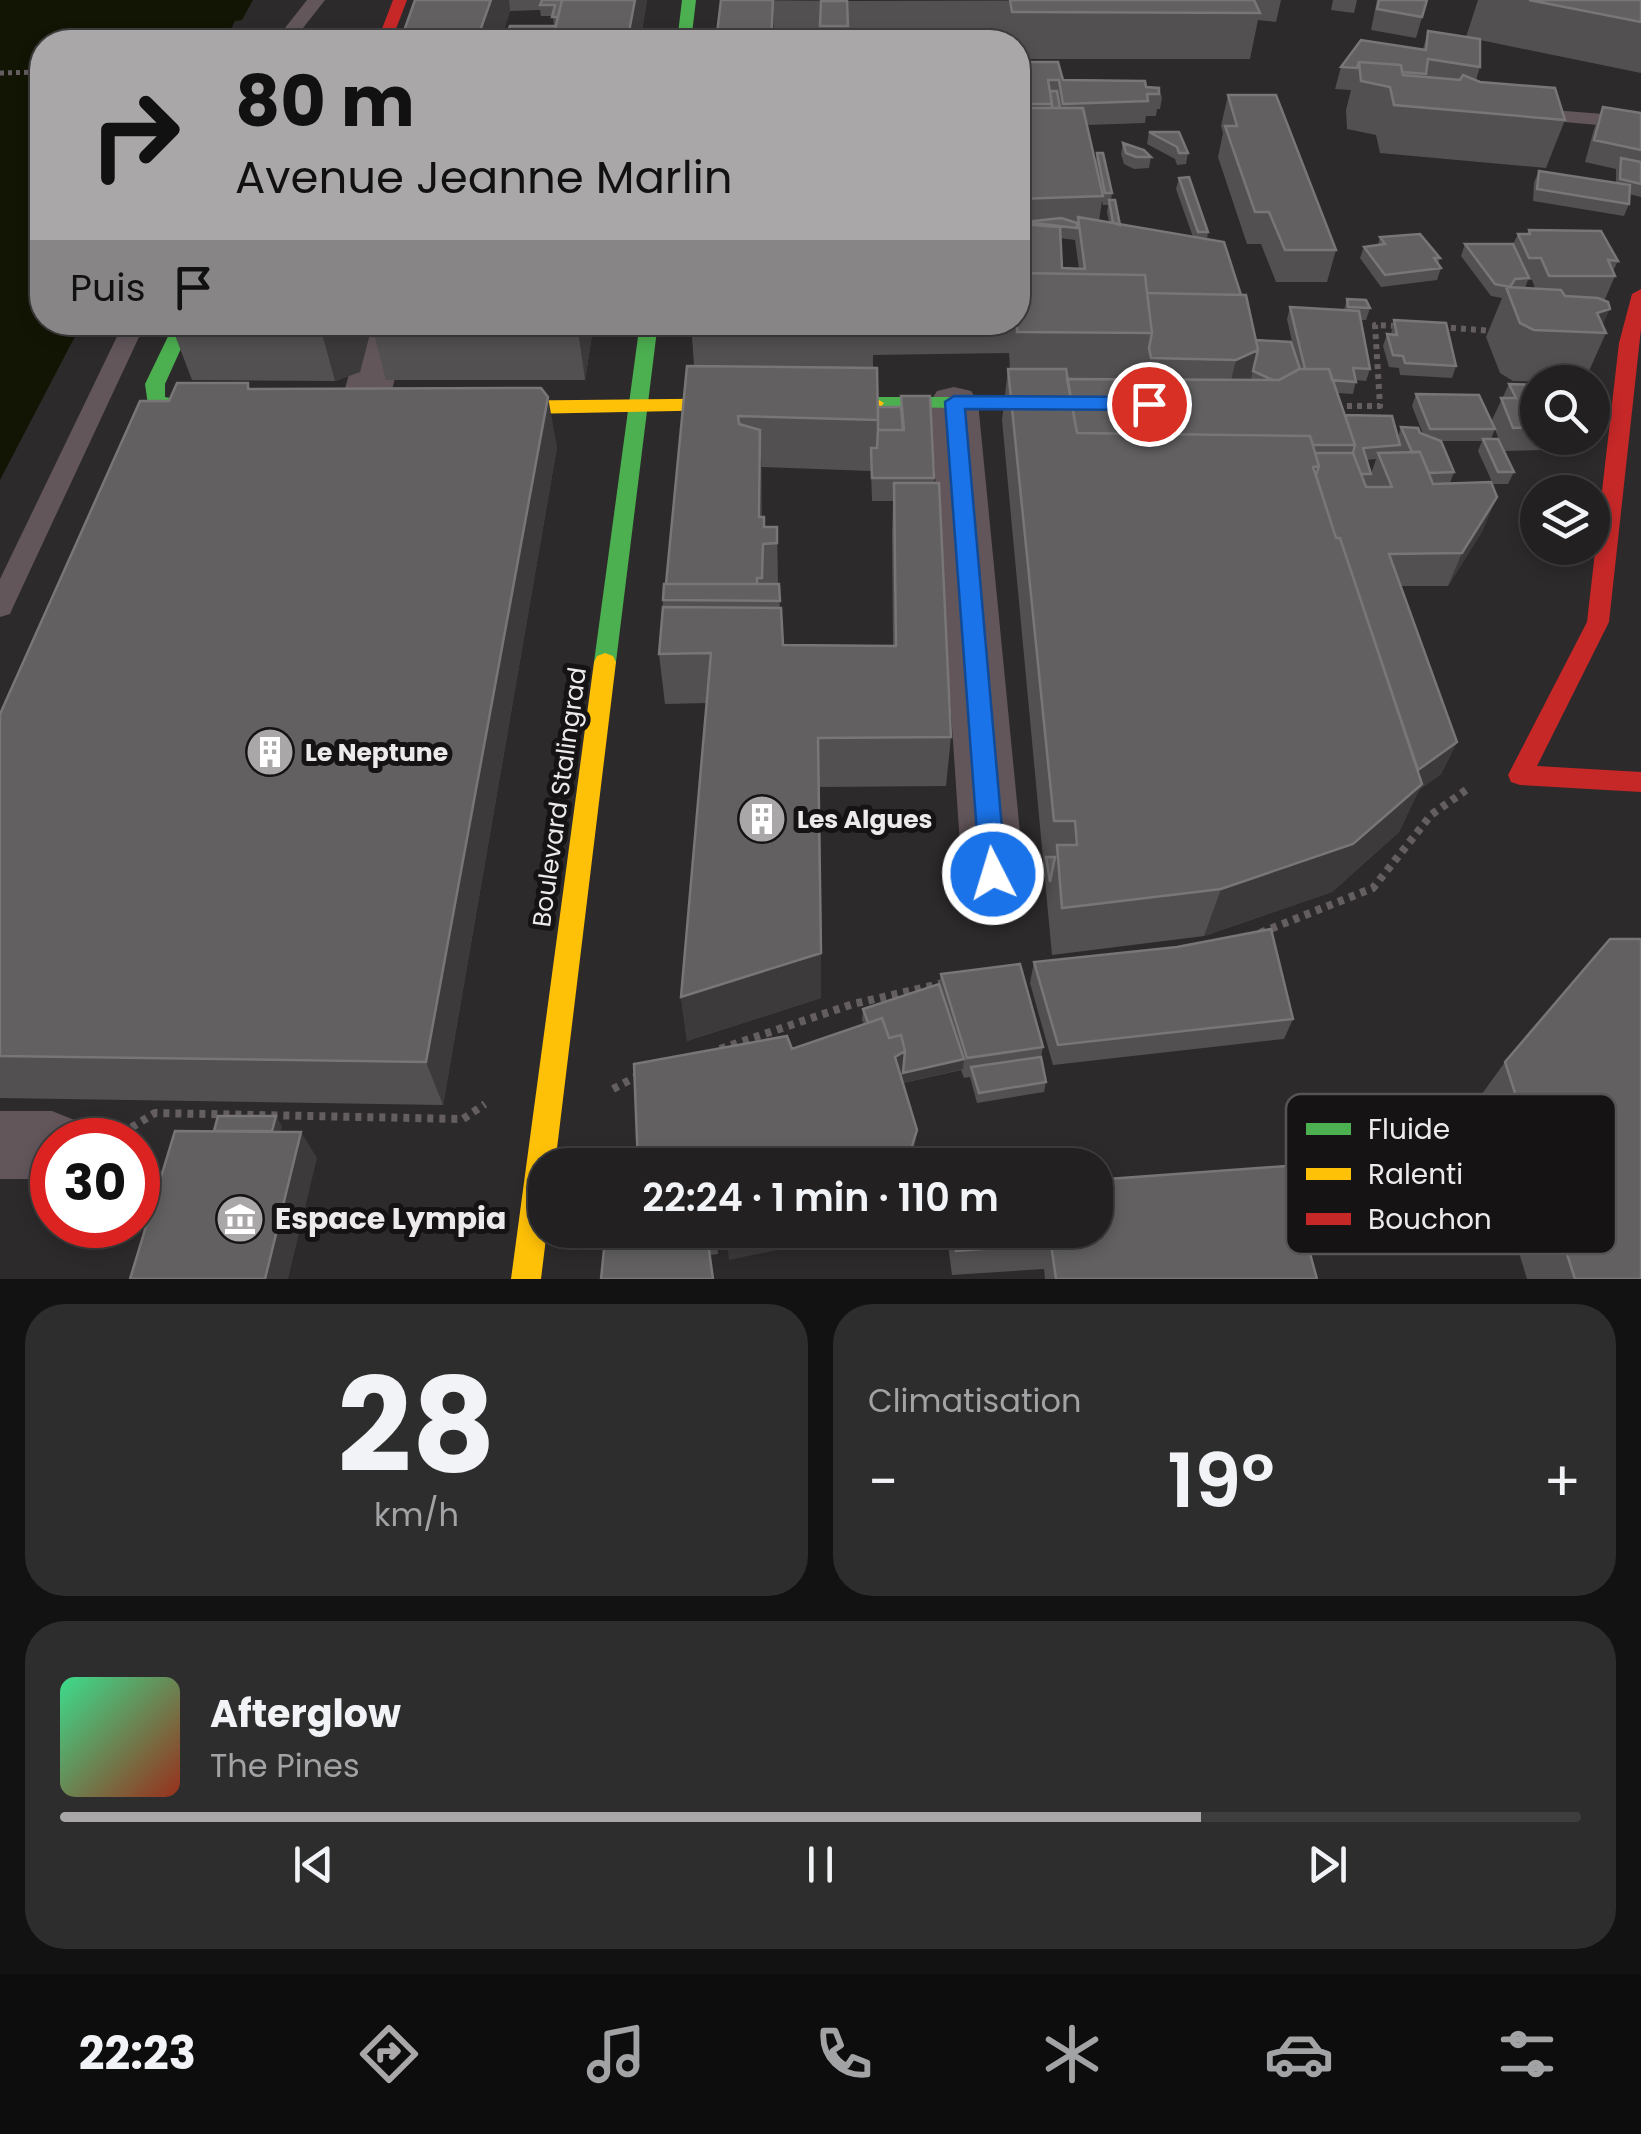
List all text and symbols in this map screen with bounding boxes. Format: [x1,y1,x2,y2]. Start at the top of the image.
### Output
text: 80 m [235,52,415,151]
icon: right [70,70,200,200]
text: Avenue Jeanne Marlin [235,146,733,209]
icon: arrive [166,260,221,315]
text: Puis [70,261,146,314]
pin [1107,362,1192,447]
map controls [1520,365,1610,565]
button: search [1520,365,1610,455]
icon: arrive [1122,377,1177,432]
button: layers [1520,475,1610,565]
street label: Boulevard Stalingrad [524,665,595,929]
building icon: Le Neptune [244,726,296,778]
place label: Le Neptune [305,735,448,770]
building icon: Les Algues [736,793,788,845]
place label: Les Algues [797,802,933,837]
position arrow [941,822,1045,926]
legend [1286,1094,1616,1254]
text: Fluide [1368,1110,1450,1149]
speed limit sign: 30 [30,1118,160,1248]
text: Ralenti [1368,1155,1463,1194]
text: 22:24 · 1 min · 110 m [642,1171,999,1224]
museum icon: Espace Lympia [214,1193,266,1245]
place label: Espace Lympia [275,1197,506,1240]
text: Bouchon [1368,1200,1492,1239]
text: 28 [337,1334,496,1517]
text: Climatisation [868,1378,1081,1423]
text: 19° [1167,1428,1275,1533]
text: − [868,1443,898,1520]
text: + [1543,1443,1581,1520]
text: km/h [374,1492,459,1537]
text: Afterglow [210,1687,401,1740]
text: The Pines [210,1743,360,1788]
icon: previous [286,1837,341,1892]
icon: pause [793,1837,848,1892]
icon: next [1300,1837,1355,1892]
icon: directions [354,2019,424,2089]
icon: music [581,2019,651,2089]
icon: phone [809,2019,879,2089]
icon: climate [1037,2019,1107,2089]
icon: car [1264,2019,1334,2089]
icon: filters [1492,2019,1562,2089]
text: 22:23 [79,2022,196,2085]

